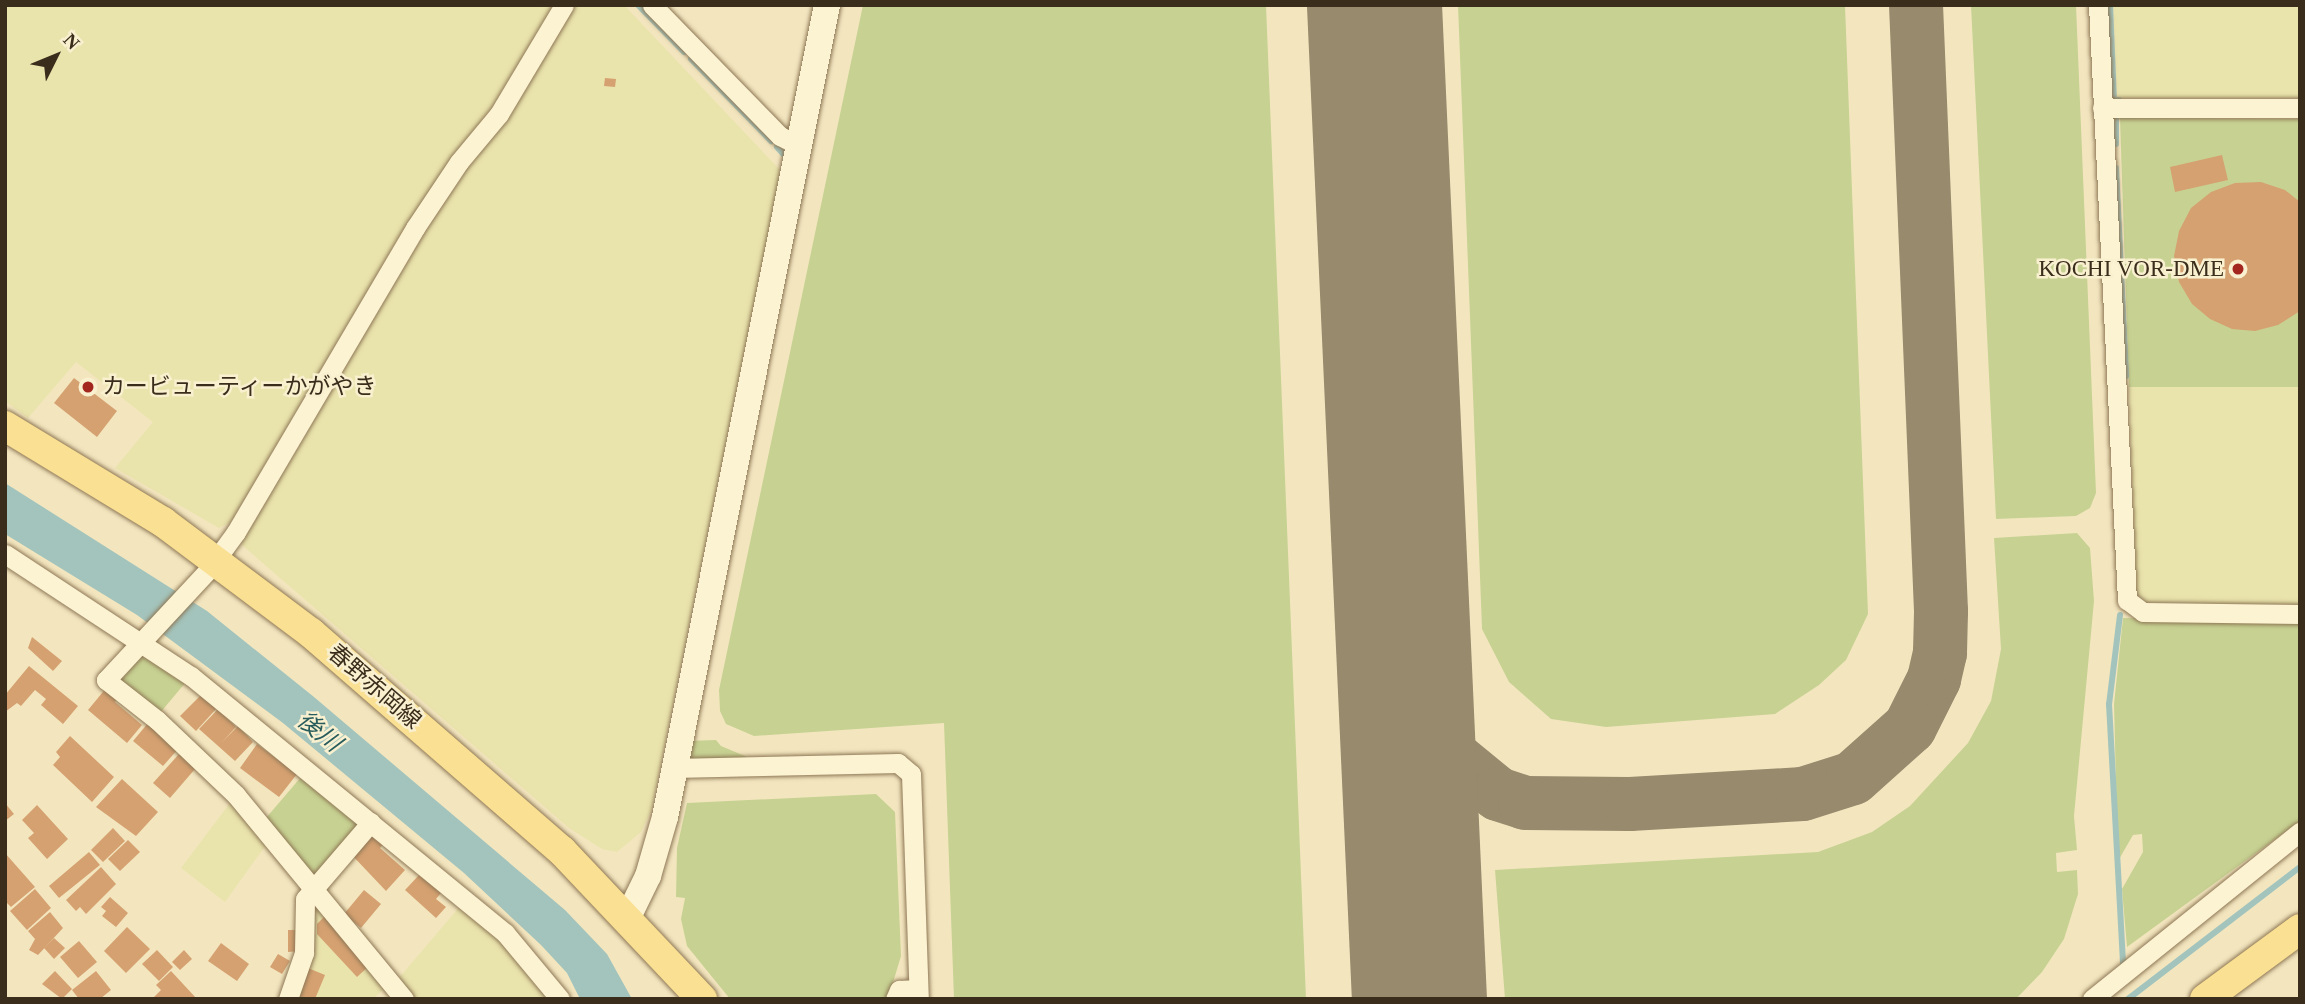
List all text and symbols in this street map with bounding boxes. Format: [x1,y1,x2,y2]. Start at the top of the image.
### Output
north arrow [21,21,91,91]
text: N [59,29,84,54]
place label: KOCHI VOR-DME [2038,255,2224,283]
marker: KOCHI VOR-DME [2230,261,2246,277]
place label: カービューティーかがやき [102,373,378,401]
marker: カービューティーかがやき [80,379,96,395]
street label: 春野赤岡線 [322,639,426,735]
water label: 後川 [291,706,347,758]

